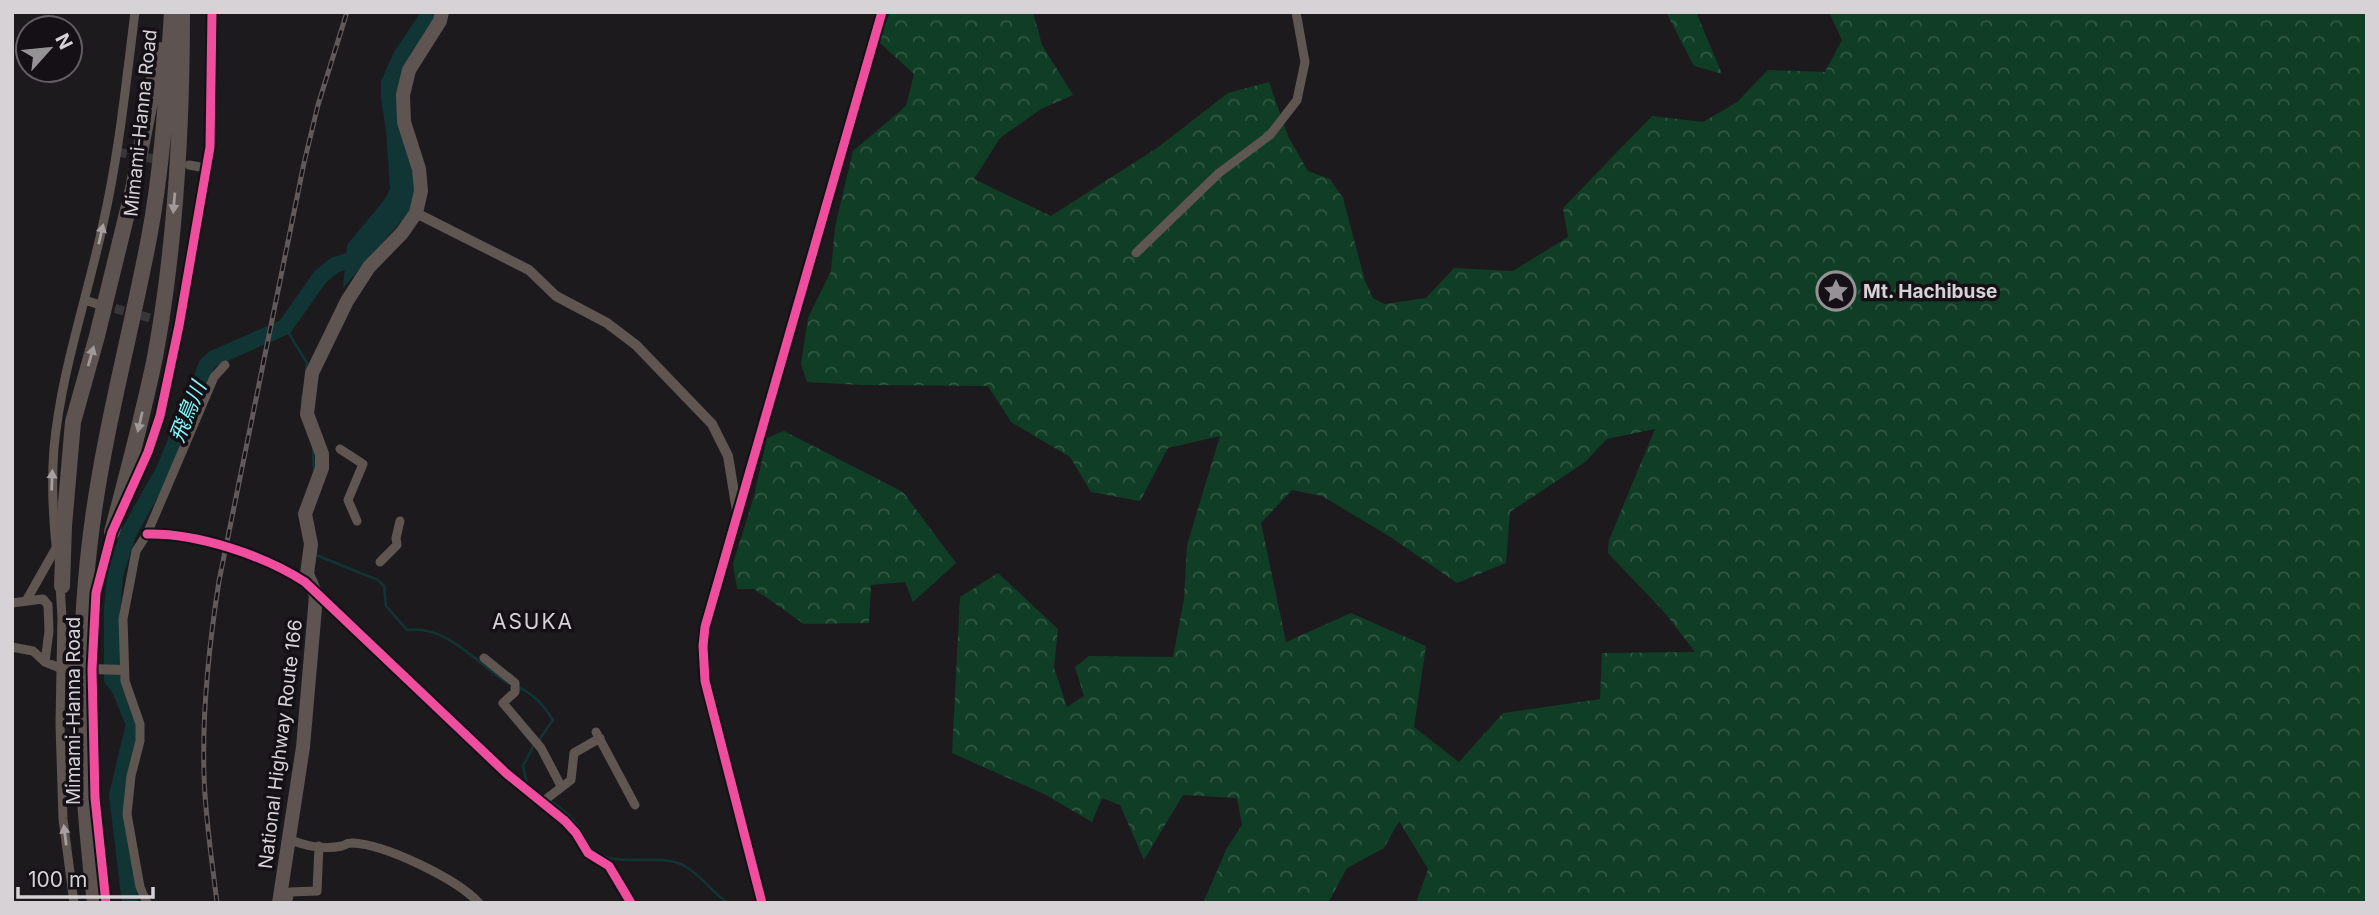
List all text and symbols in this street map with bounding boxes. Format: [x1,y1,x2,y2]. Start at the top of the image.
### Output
north arrow [14,14,84,84]
street label: Mimami-Hanna Road [119,28,162,218]
text: N [50,30,77,53]
one-way arrow [168,192,179,214]
one-way arrow [95,223,106,245]
place icon: Mt. Hachibuse [1815,270,1857,312]
place label: Mt. Hachibuse [1863,280,1997,303]
one-way arrow [87,345,97,366]
water label: 飛鳥川 [164,376,212,446]
one-way arrow [134,411,145,433]
one-way arrow [47,469,58,491]
district label: ASUKA [492,609,574,634]
street label: Mimami-Hanna Road [62,617,85,805]
street label: National Highway Route 166 [254,618,307,870]
one-way arrow [60,824,71,846]
scale bar [18,856,152,900]
text: 100 m [28,867,87,892]

